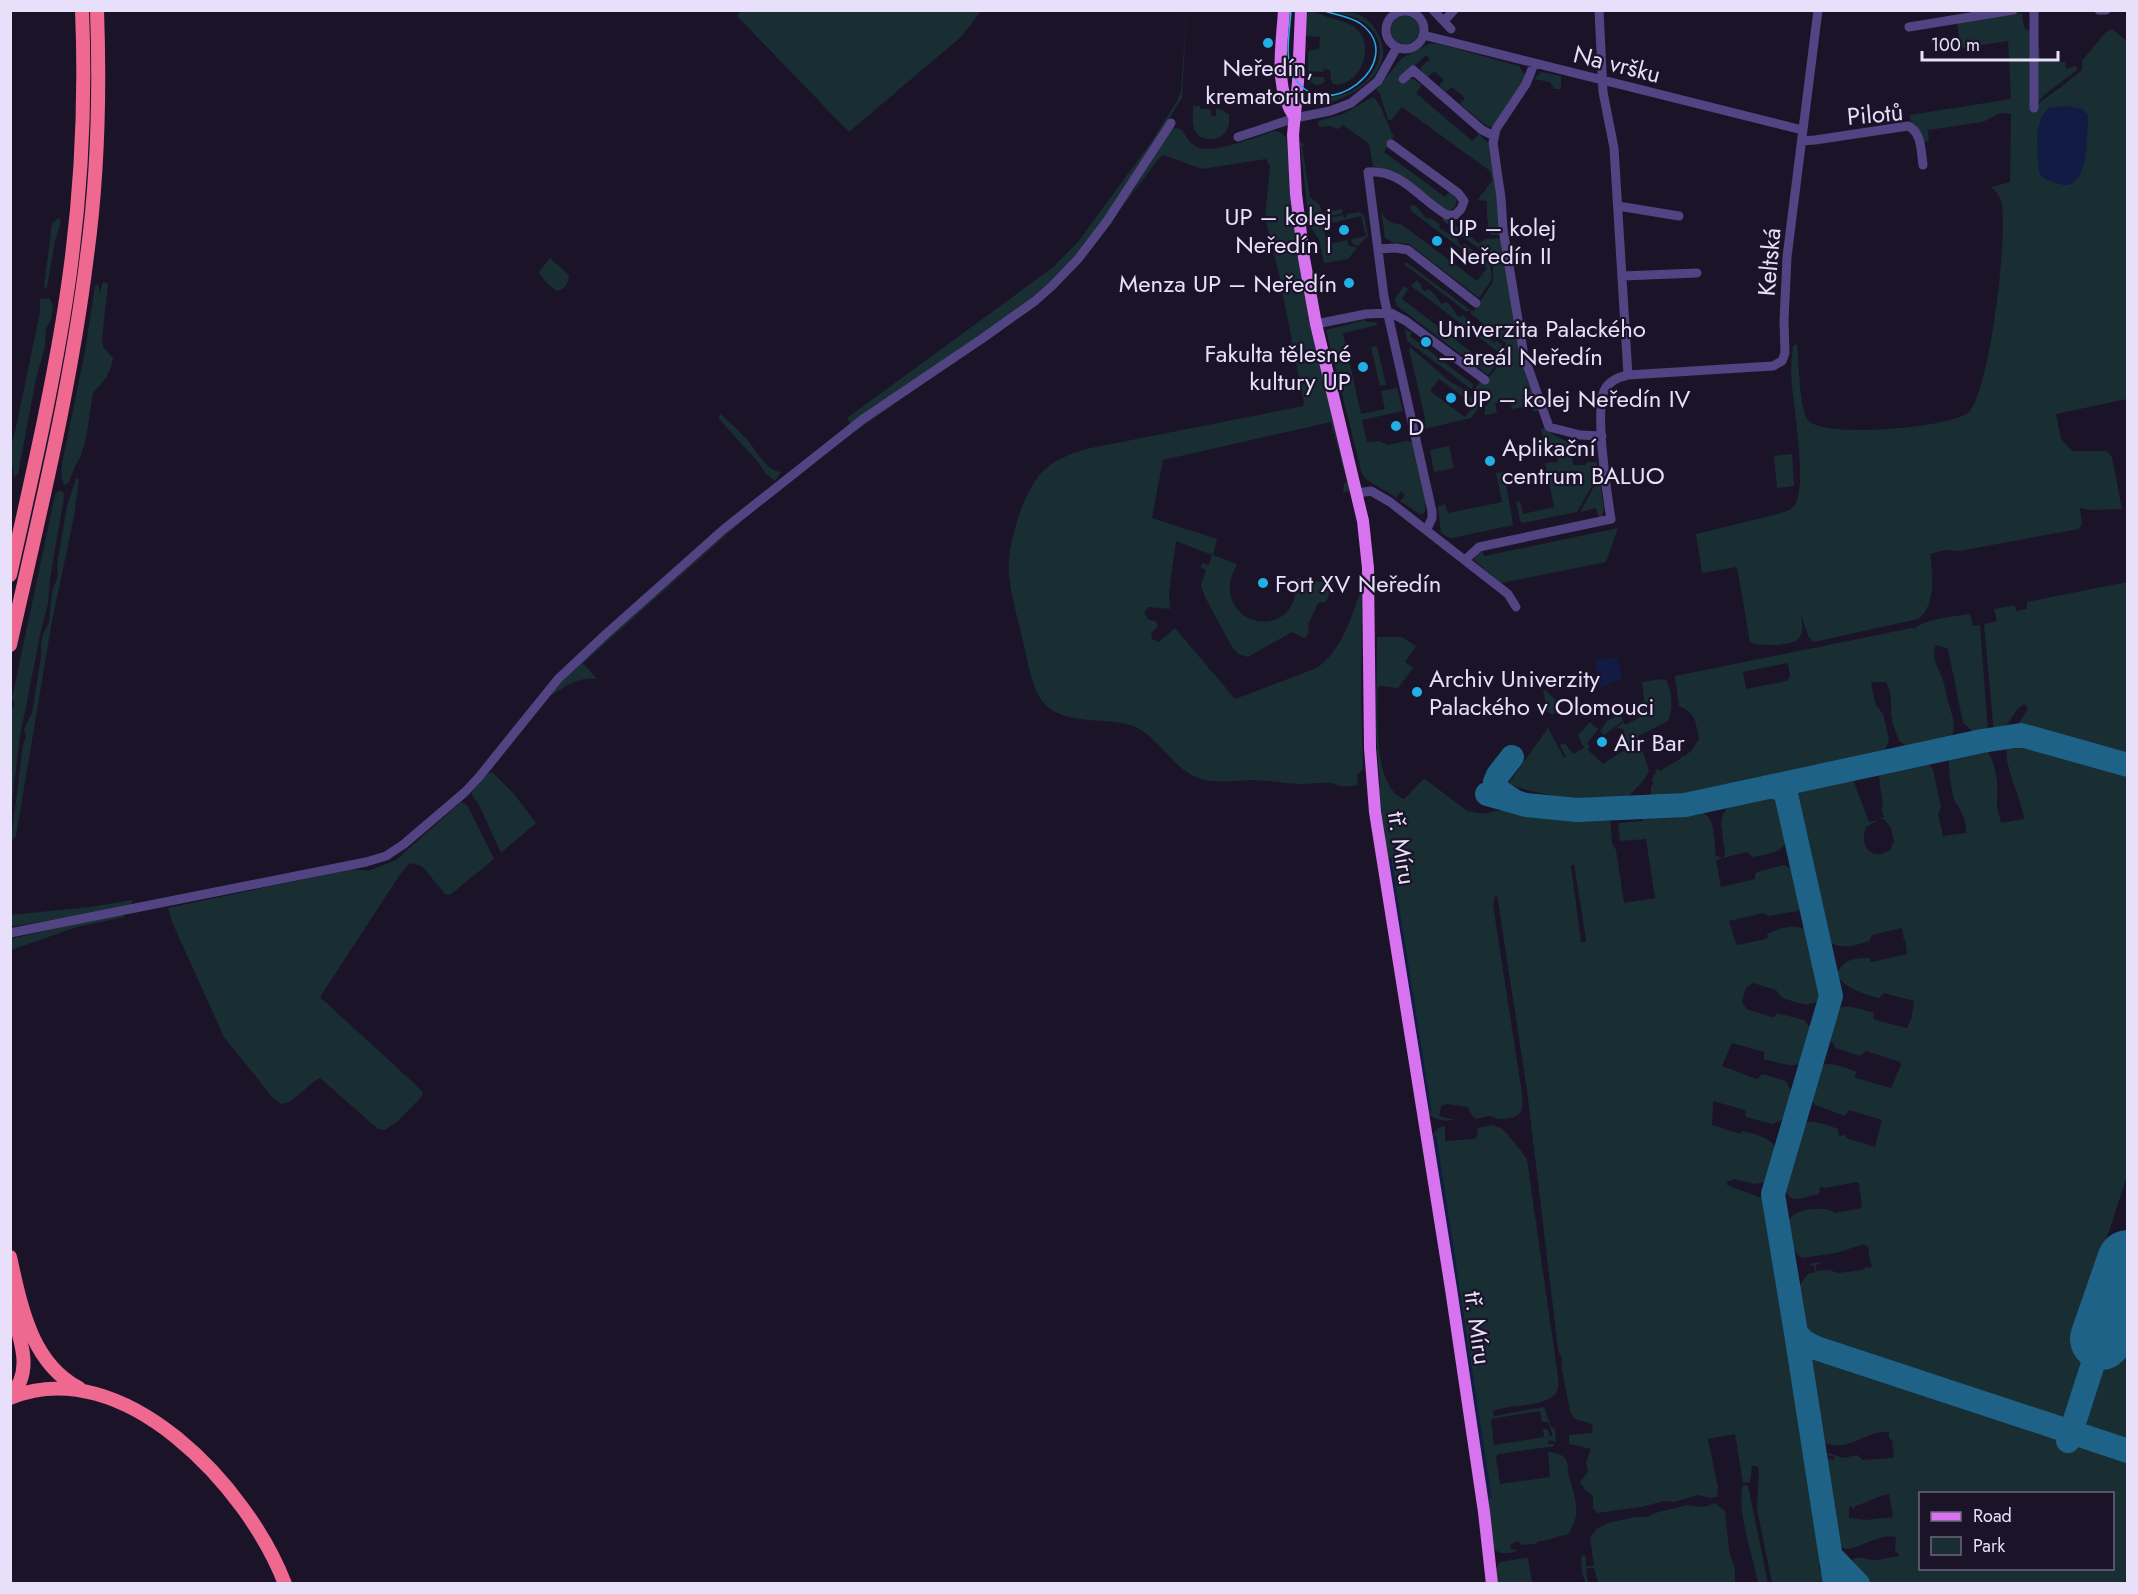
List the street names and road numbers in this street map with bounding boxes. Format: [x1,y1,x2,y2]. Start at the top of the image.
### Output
street label: Na vršku [1570,36,1664,92]
street label: Pilotů [1845,94,1905,134]
street label: Keltská [1749,226,1789,298]
street label: tř. Míru [1379,809,1425,887]
street label: tř. Míru [1456,1289,1500,1367]

